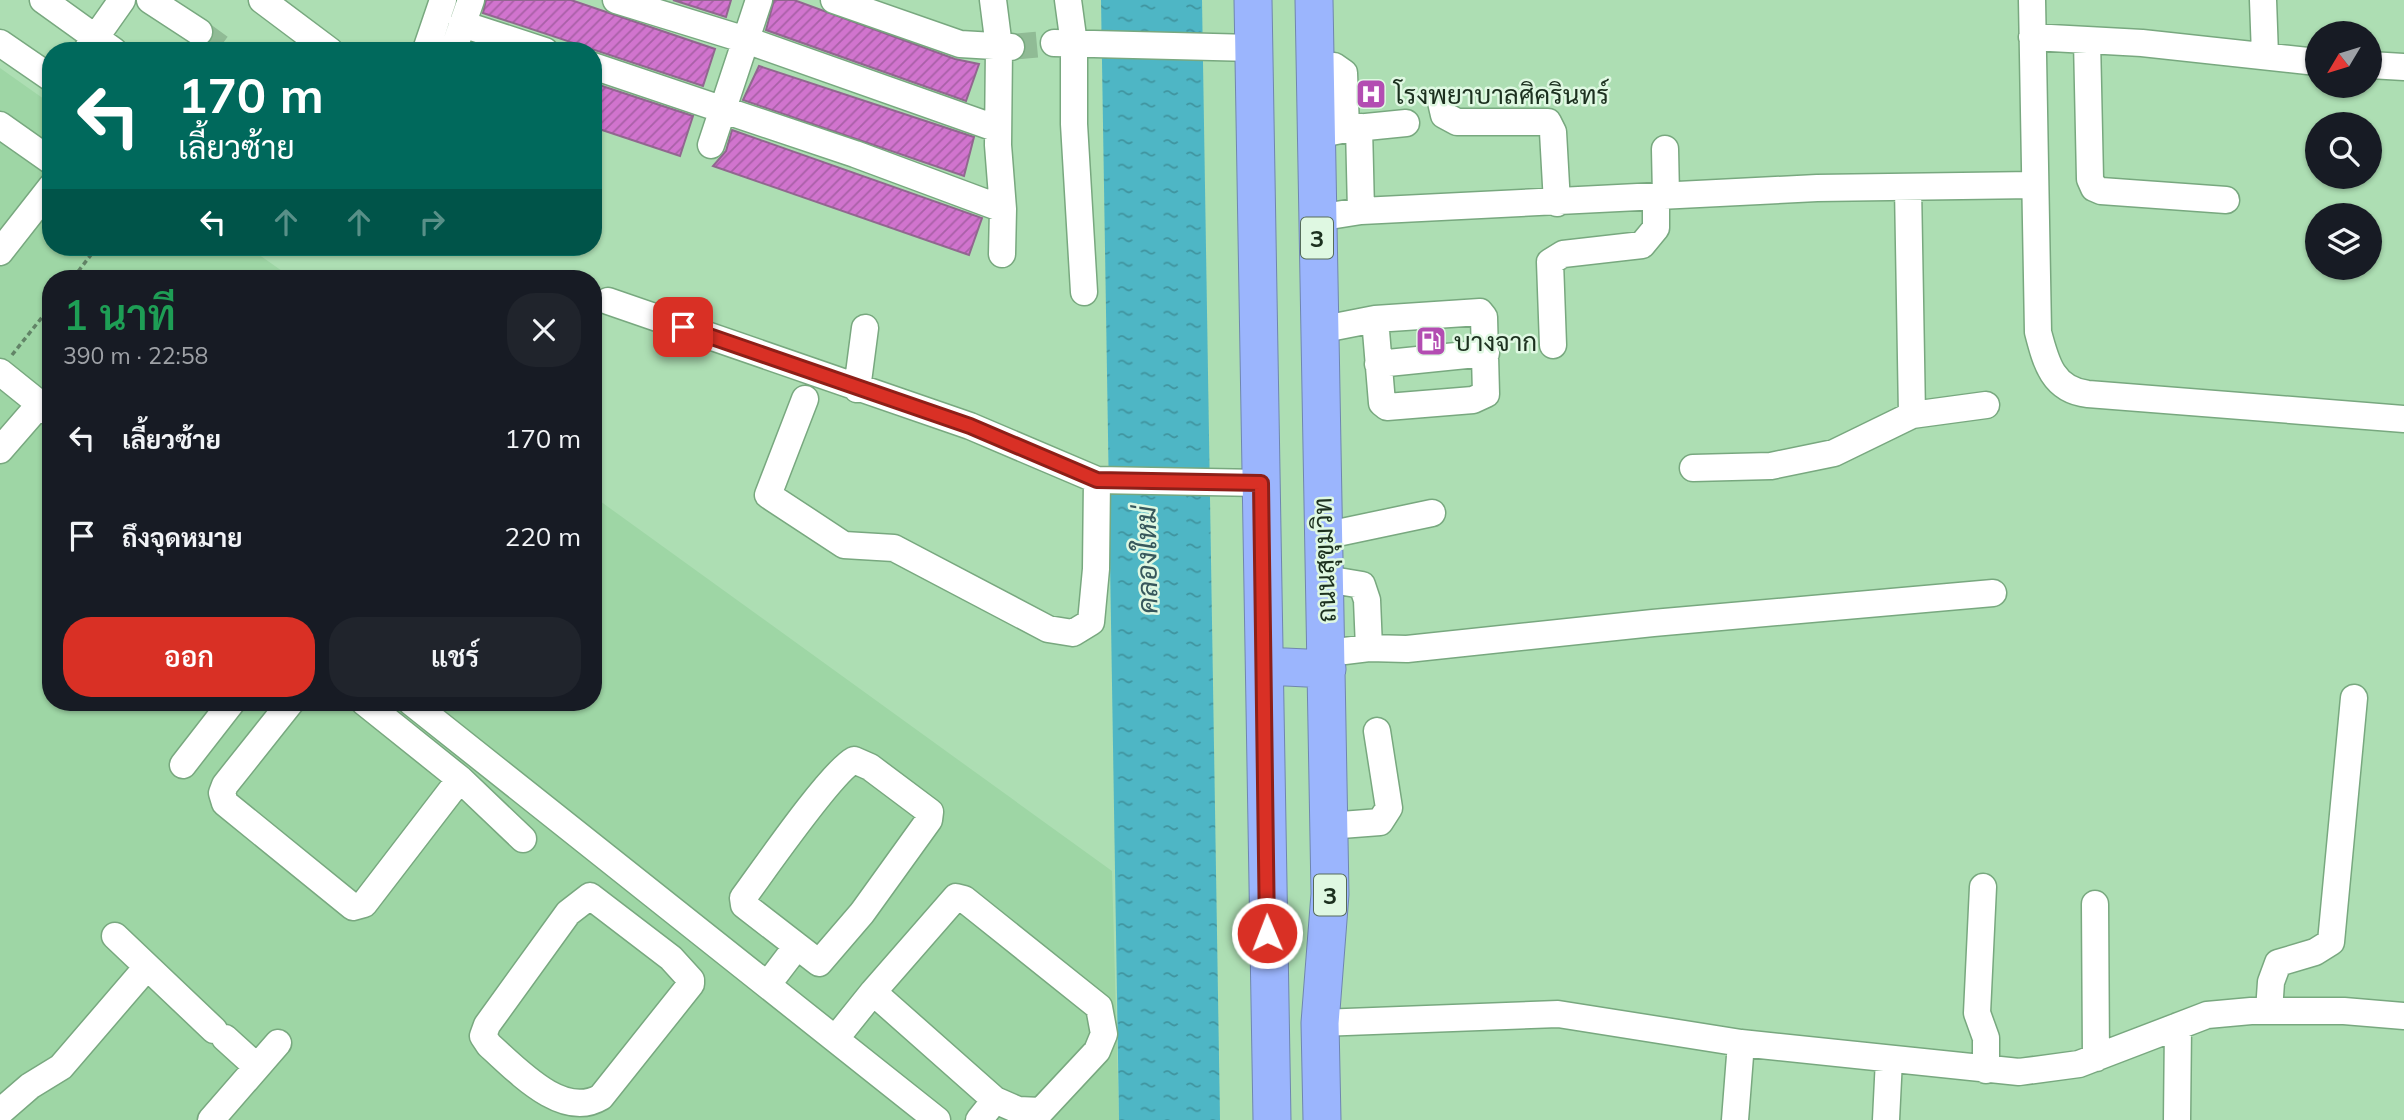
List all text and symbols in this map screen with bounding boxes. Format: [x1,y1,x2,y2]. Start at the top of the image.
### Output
north arrow [2305,21,2382,98]
map controls [2305,21,2382,280]
text: 170 m [178,64,324,125]
icon: left [63,70,154,161]
hospital icon: โรงพยาบาลศิครินทร์ [1354,77,1388,111]
place label: โรงพยาบาลศิครินทร์ [1392,78,1609,111]
button: search [2305,112,2382,189]
text: เลี้ยวซ้าย [178,127,295,167]
icon: left [194,203,232,241]
icon: ahead [267,203,305,241]
icon: ahead [340,203,378,241]
icon: right [413,203,451,241]
button: layers [2305,203,2382,280]
road number: 3 [1301,218,1333,258]
text: 1 นาที [63,288,176,341]
button: close [507,293,581,367]
pin [653,297,713,357]
icon: arrive [664,308,702,346]
fuel station icon: บางจาก [1414,324,1448,358]
place label: บางจาก [1454,325,1537,358]
text: 390 m · 22:58 [63,341,208,370]
icon: left [63,419,101,457]
text: 170 m [505,422,581,455]
text: เลี้ยวซ้าย [122,423,221,456]
street label: ถนนสุขุมวิท [1305,497,1345,623]
water label: คลองใหม่ [1127,504,1164,614]
icon: arrive [63,517,101,555]
text: 220 m [505,520,581,553]
text: ถึงจุดหมาย [122,521,243,554]
button: ออก [63,617,315,697]
button: แชร์ [329,617,581,697]
road number: 3 [1314,874,1346,916]
position arrow [1230,896,1304,970]

